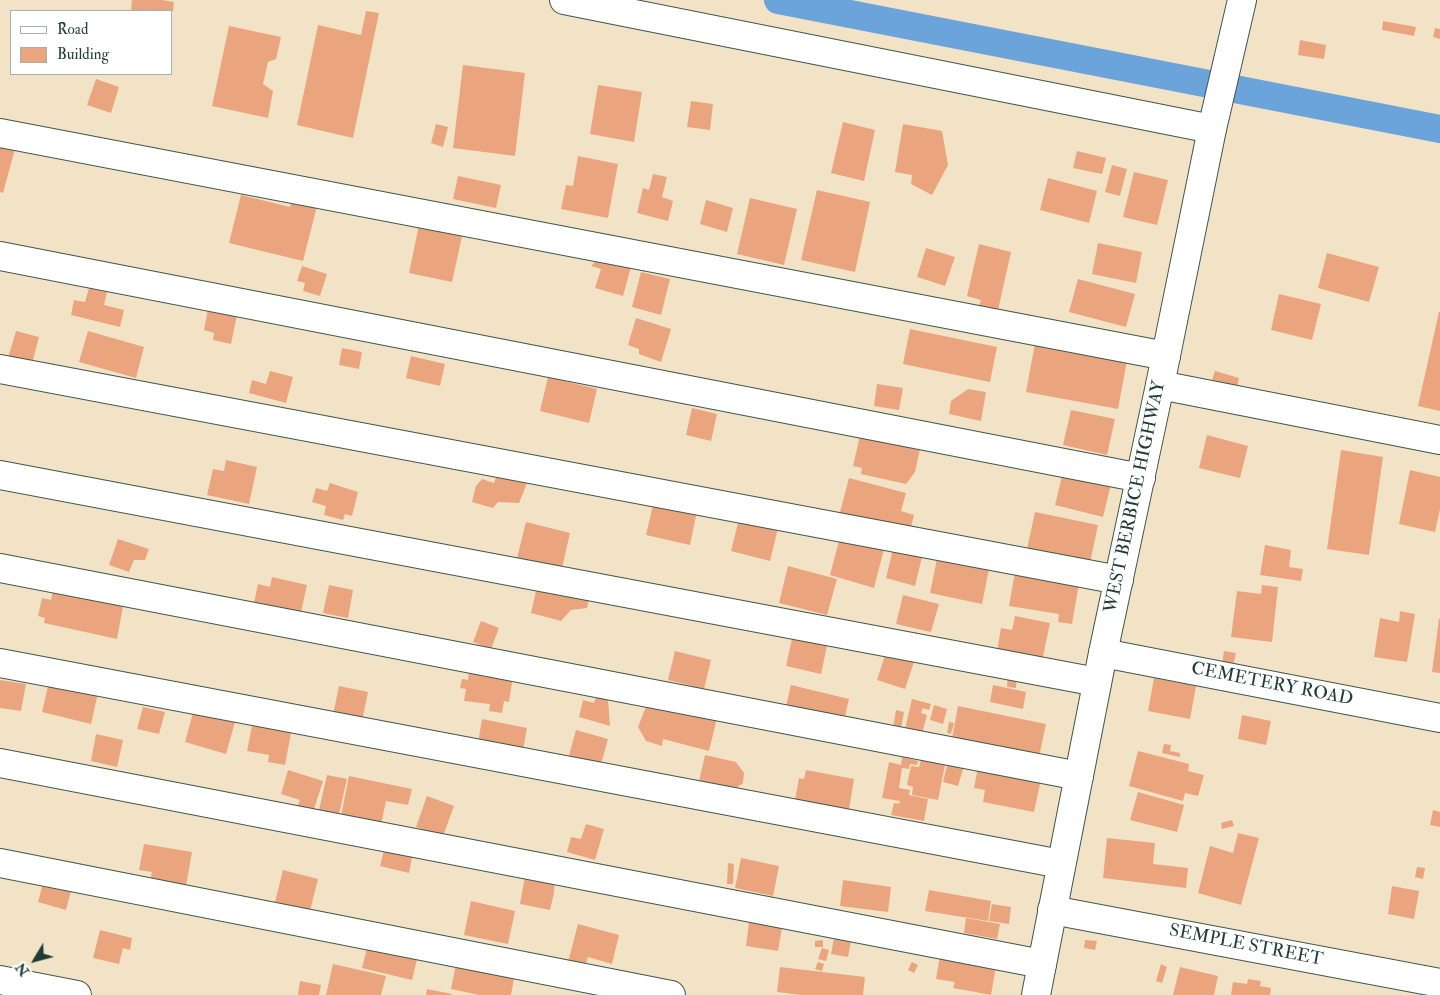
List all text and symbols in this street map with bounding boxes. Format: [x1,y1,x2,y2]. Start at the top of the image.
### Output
legend [10,10,172,75]
text: Road [57,20,88,39]
text: Building [57,45,109,64]
street label: WEST BERBICE HIGHWAY [1101,379,1171,615]
street label: CEMETERY ROAD [1189,659,1355,711]
street label: SEMPLE STREET [1167,920,1325,972]
north arrow [10,935,60,985]
text: N [12,959,33,979]

